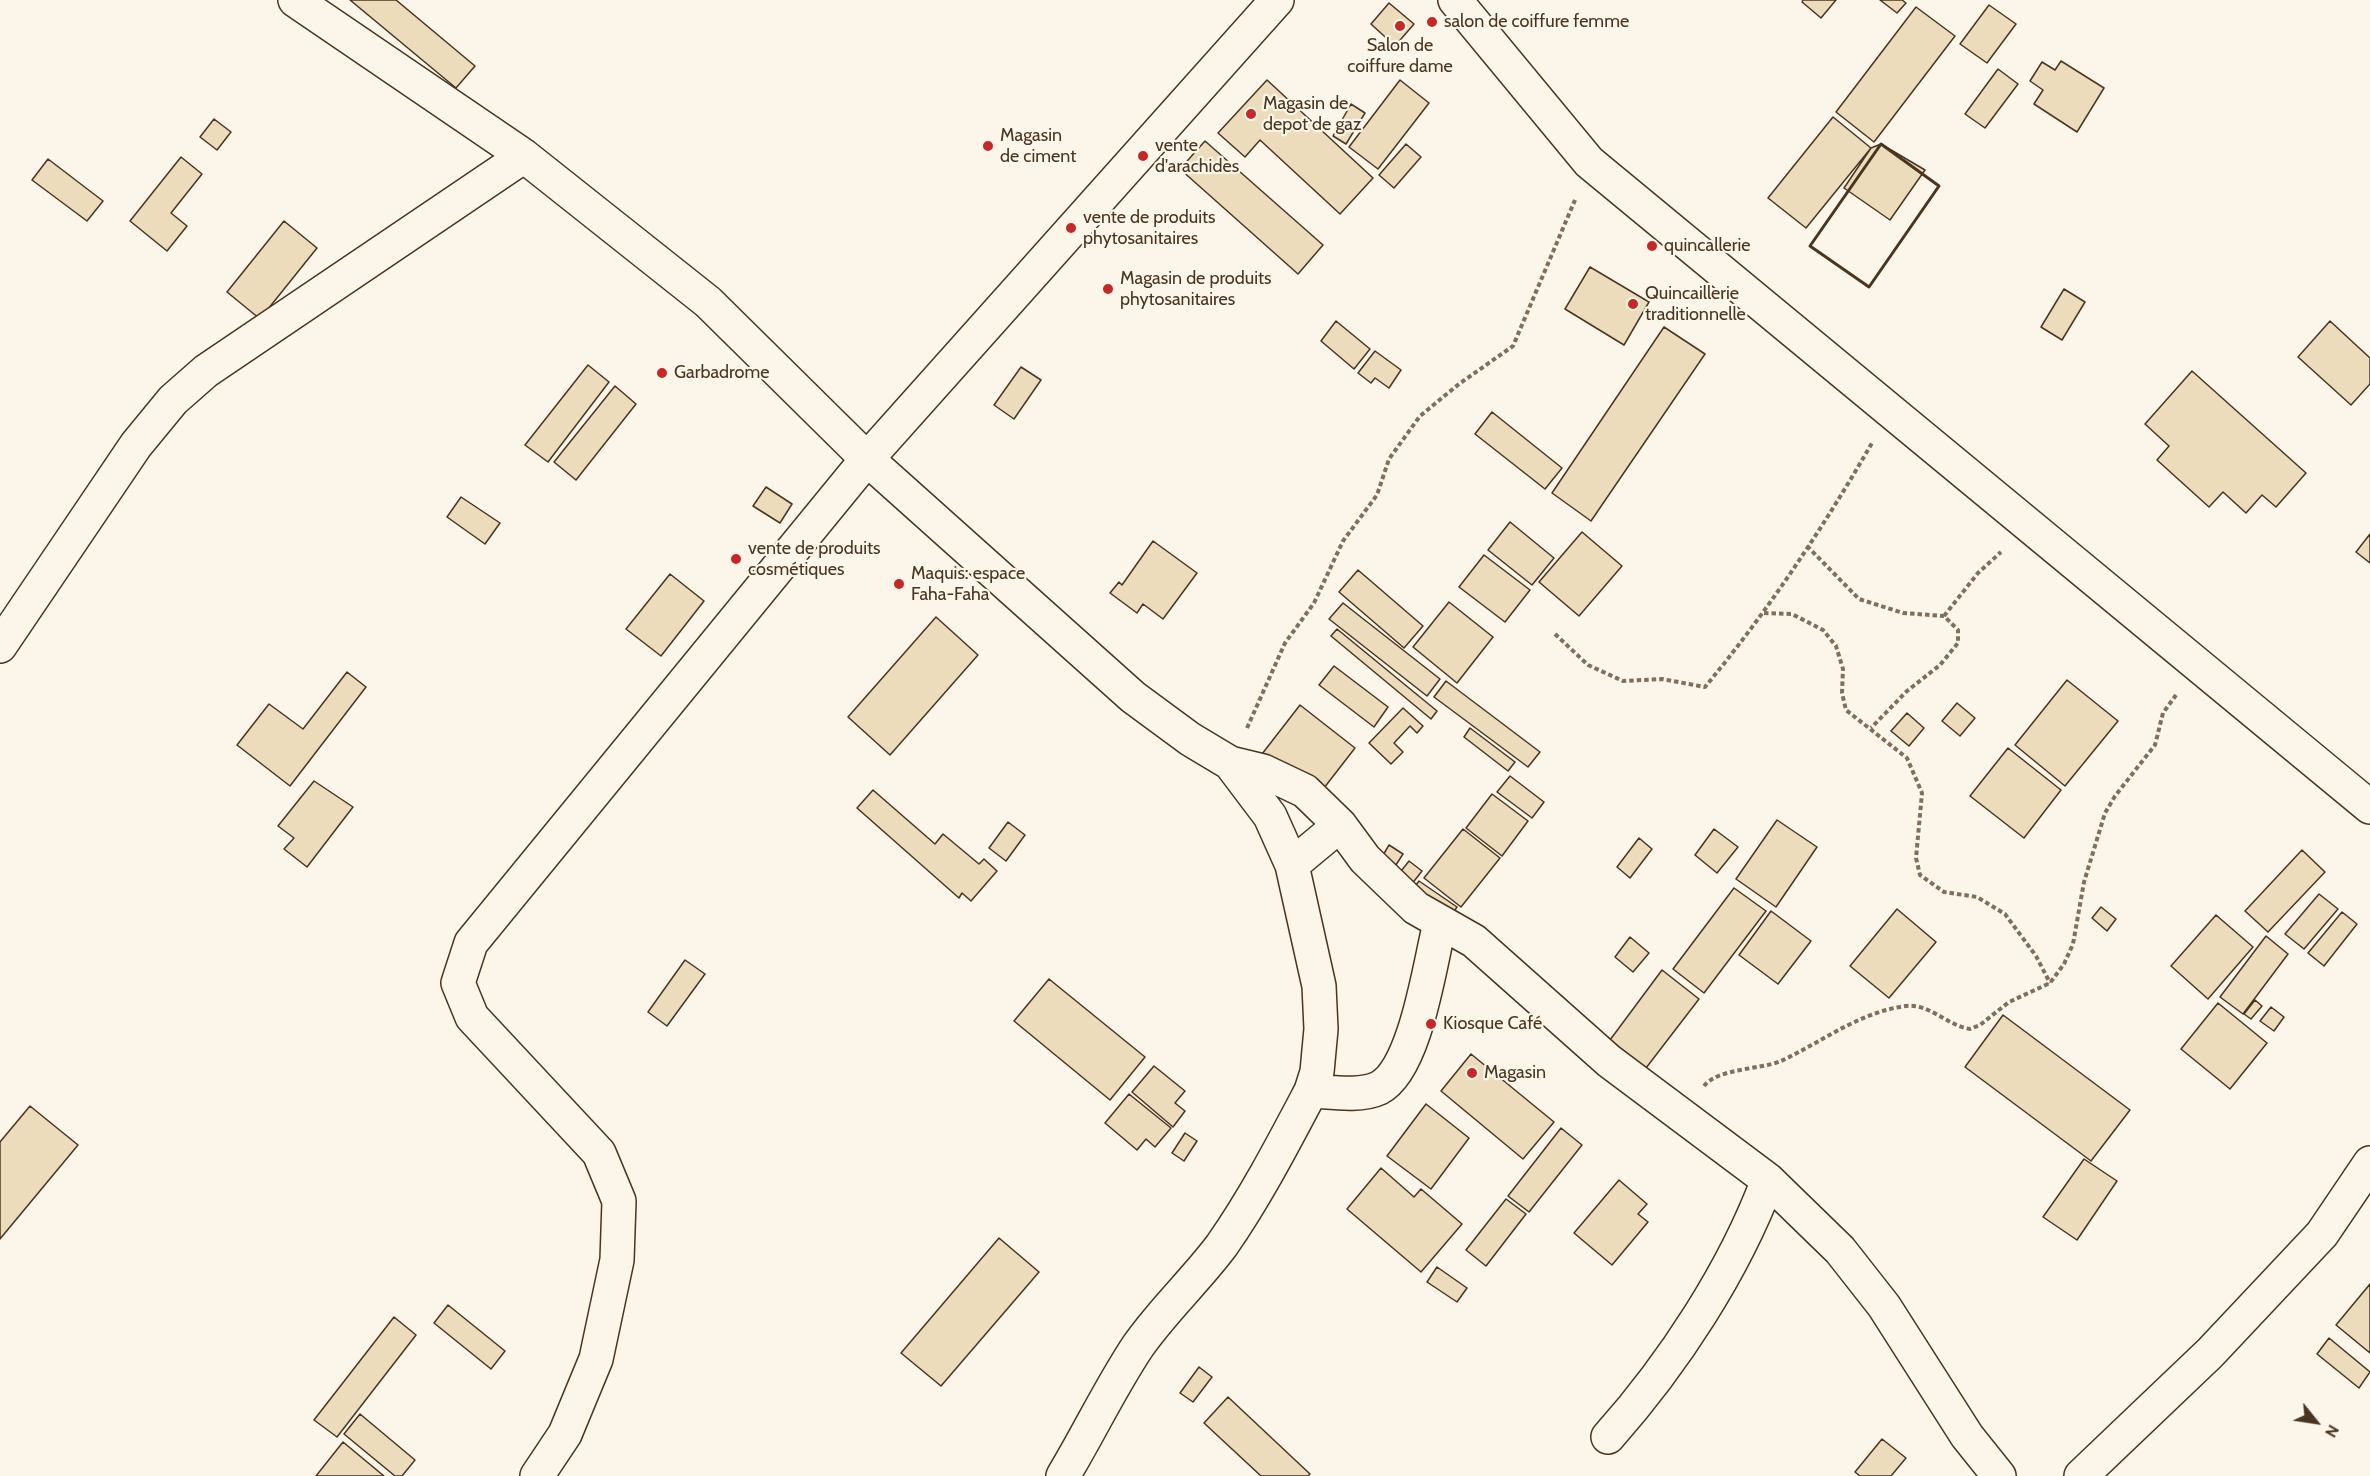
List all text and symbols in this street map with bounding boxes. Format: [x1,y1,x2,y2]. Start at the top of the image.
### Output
place label: salon de coiffure femme [1444,11,1629,33]
marker: salon de coiffure femme [1425,15,1439,29]
marker: Salon de coiffure dame [1393,19,1407,33]
place label: Salon de coiffure dame [1347,35,1453,78]
place label: Magasin de depot de gaz [1263,93,1361,136]
marker: Magasin de depot de gaz [1244,107,1258,121]
place label: Magasin de ciment [1000,125,1076,168]
place label: vente d'arachides [1155,135,1239,178]
marker: Magasin de ciment [981,139,995,153]
marker: vente d'arachides [1136,149,1150,163]
place label: vente de produits phytosanitaires [1083,207,1215,250]
marker: vente de produits phytosanitaires [1064,221,1078,235]
place label: quincallerie [1664,235,1750,257]
marker: quincallerie [1645,239,1659,253]
place label: Magasin de produits phytosanitaires [1120,268,1272,310]
marker: Magasin de produits phytosanitaires [1101,282,1115,296]
place label: Quincaillerie traditionnelle [1645,283,1746,326]
marker: Quincaillerie traditionnelle [1626,297,1640,311]
place label: Garbadrome [674,362,769,384]
marker: Garbadrome [655,366,669,380]
place label: vente de produits cosmétiques [748,538,880,580]
marker: vente de produits cosmétiques [729,552,743,566]
place label: Maquis: espace Faha-Faha [911,563,1025,606]
marker: Maquis: espace Faha-Faha [892,577,906,591]
place label: Kiosque Café [1443,1013,1542,1035]
marker: Kiosque Café [1424,1017,1438,1031]
place label: Magasin [1484,1062,1546,1084]
marker: Magasin [1465,1066,1479,1080]
north arrow [2286,1392,2346,1452]
text: N [2321,1422,2343,1441]

